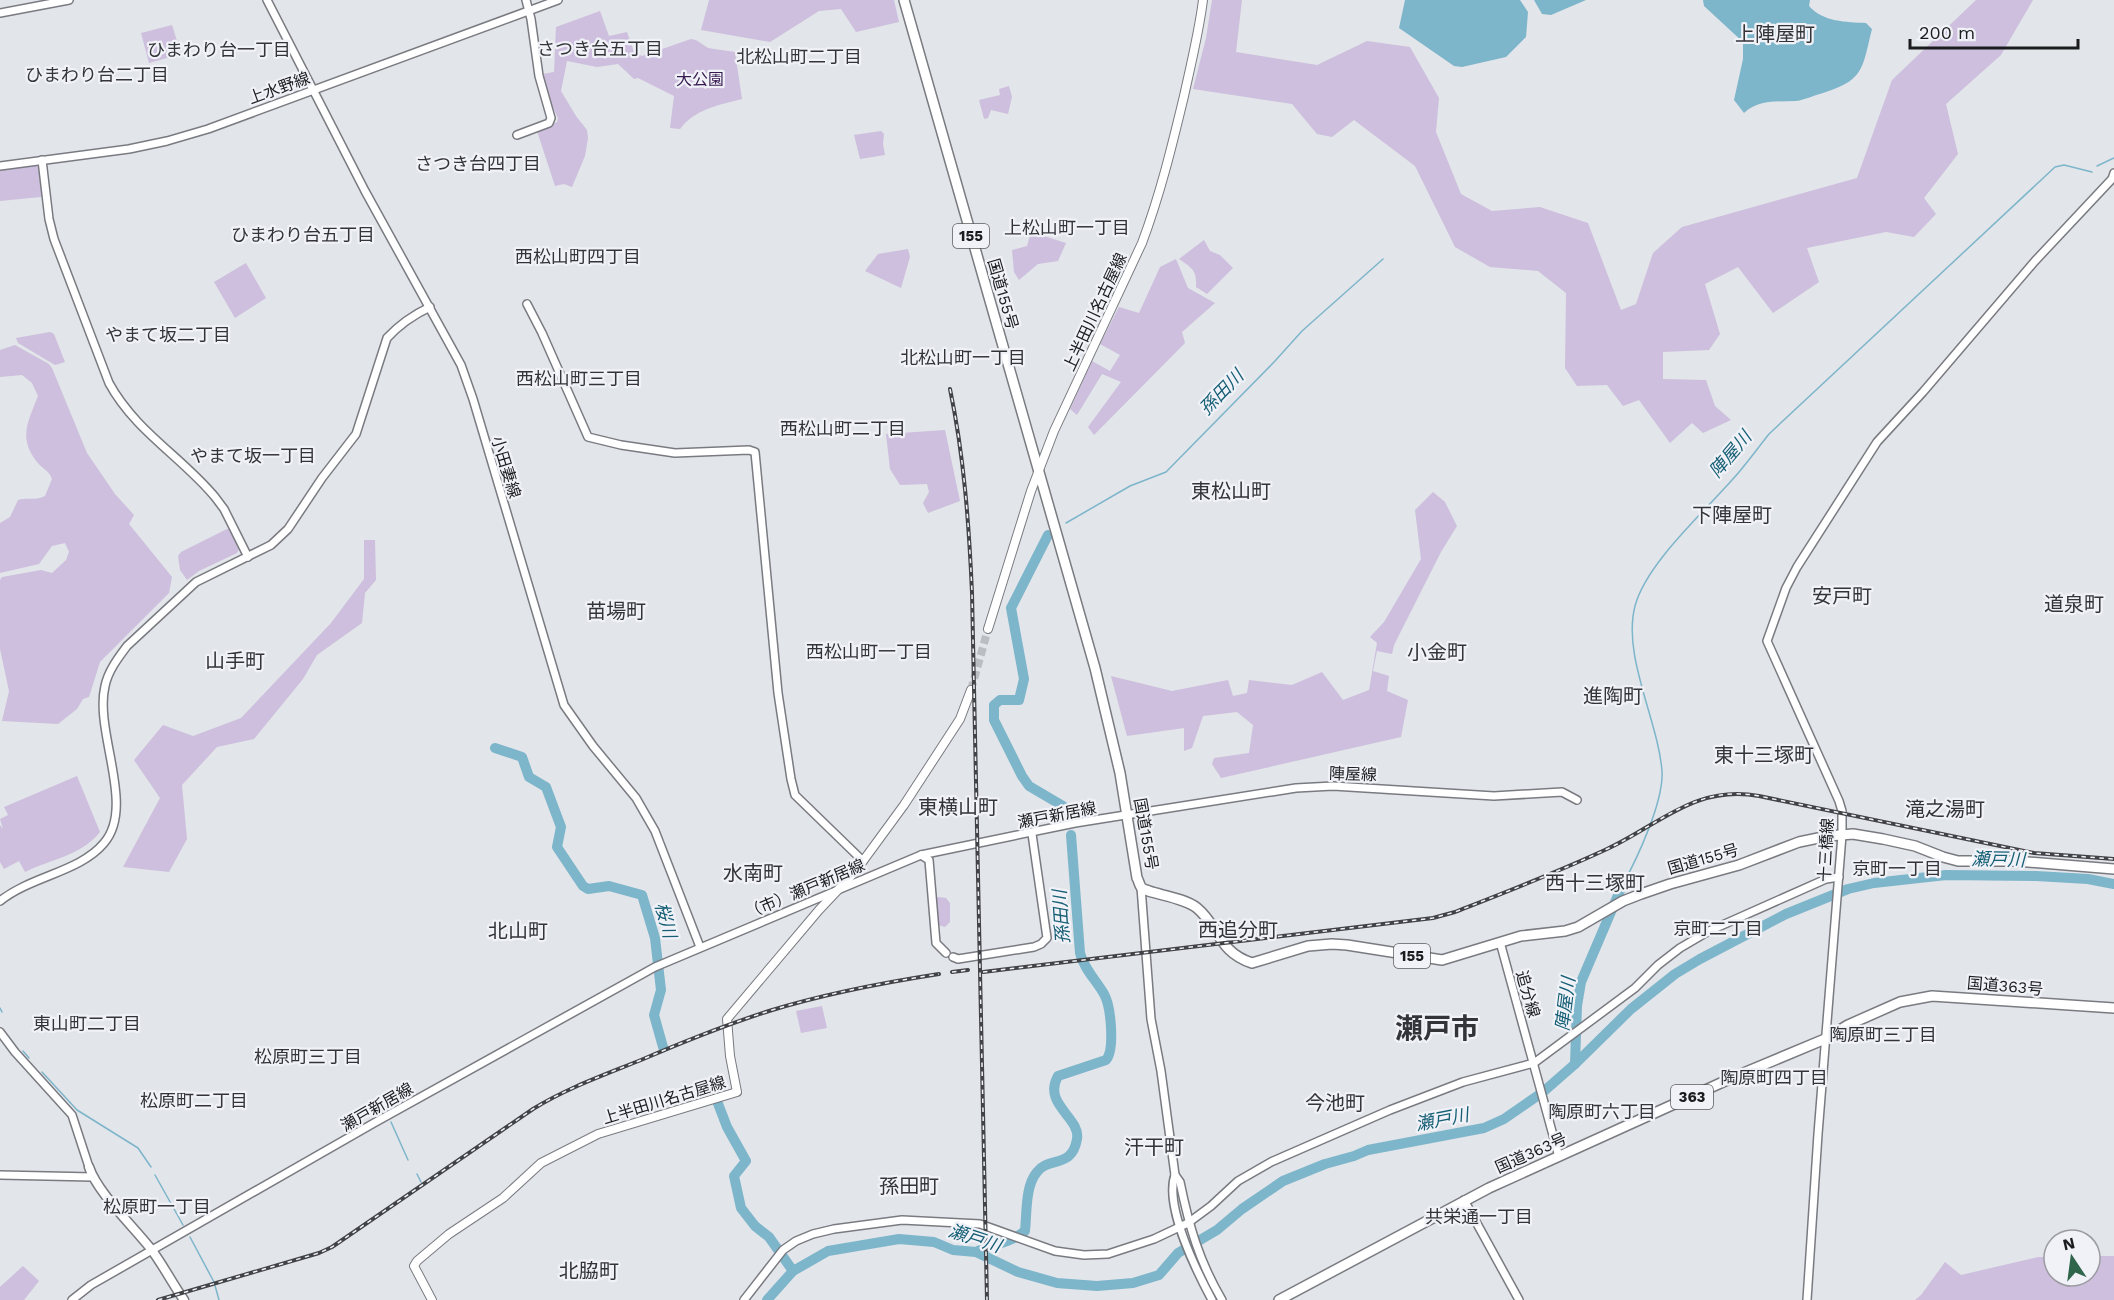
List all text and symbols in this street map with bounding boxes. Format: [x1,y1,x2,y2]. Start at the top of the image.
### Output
scale bar [1910,12,2078,50]
district label: 上陣屋町 [1735,22,1815,46]
text: 200 m [1919,22,1975,43]
district label: さつき台五丁目 [537,38,663,59]
district label: ひまわり台一丁目 [147,39,291,60]
district label: 北松山町二丁目 [736,46,862,67]
district label: ひまわり台二丁目 [25,64,169,85]
street label: 上水野線 [246,68,312,108]
park label: 大公園 [676,70,724,89]
district label: さつき台四丁目 [415,153,541,174]
district label: 上松山町一丁目 [1004,217,1130,238]
district label: ひまわり台五丁目 [231,224,375,245]
road number: 155 [953,224,989,248]
district label: 西松山町四丁目 [515,246,641,267]
street label: 上半田川名古屋線 [1059,250,1131,374]
street label: 国道155号 [984,256,1022,332]
district label: やまて坂二丁目 [105,324,231,345]
district label: 北松山町一丁目 [900,347,1026,368]
water label: 孫田川 [1195,364,1249,419]
district label: 西松山町三丁目 [516,368,642,389]
district label: 西松山町二丁目 [780,418,906,439]
water label: 陣屋川 [1705,425,1757,481]
street label: 小田妻線 [488,434,524,500]
district label: やまて坂一丁目 [190,445,316,466]
district label: 東松山町 [1191,479,1271,503]
district label: 下陣屋町 [1692,503,1772,527]
district label: 安戸町 [1812,584,1872,608]
district label: 道泉町 [2044,592,2104,616]
district label: 苗場町 [586,599,646,623]
district label: 小金町 [1407,640,1467,664]
district label: 西松山町一丁目 [806,641,932,662]
district label: 山手町 [205,649,265,673]
district label: 進陶町 [1583,684,1643,708]
district label: 東十三塚町 [1714,743,1814,767]
street label: 陣屋線 [1329,764,1377,784]
district label: 東横山町 [918,795,998,819]
street label: 国道155号 [1130,796,1162,872]
district label: 滝之湯町 [1905,797,1985,821]
street label: 瀬戸新居線 [1016,798,1098,832]
street label: 十三橋線 [1815,818,1837,882]
street label: 国道155号 [1665,840,1741,878]
water label: 瀬戸川 [1971,848,2027,870]
street label: （市）瀬戸新居線 [742,855,868,923]
district label: 京町一丁目 [1852,858,1942,879]
district label: 水南町 [723,861,783,885]
district label: 西十三塚町 [1545,871,1645,895]
water label: 孫田川 [1049,887,1073,945]
water label: 桜川 [651,900,681,942]
district label: 西追分町 [1198,918,1278,942]
district label: 京町二丁目 [1673,918,1763,939]
district label: 北山町 [488,919,548,943]
road number: 155 [1394,944,1430,968]
street label: 追分線 [1512,968,1544,1020]
street label: 国道363号 [1966,973,2044,999]
water label: 陣屋川 [1551,974,1579,1032]
district label: 瀬戸市 [1395,1012,1479,1045]
district label: 東山町二丁目 [33,1013,141,1034]
district label: 陶原町三丁目 [1829,1024,1937,1045]
district label: 松原町三丁目 [254,1046,362,1067]
district label: 陶原町四丁目 [1720,1067,1828,1088]
street label: 上半田川名古屋線 [600,1072,728,1128]
street label: 瀬戸新居線 [338,1079,416,1135]
road number: 363 [1671,1085,1713,1109]
district label: 松原町二丁目 [140,1090,248,1111]
district label: 今池町 [1305,1091,1365,1115]
district label: 陶原町六丁目 [1548,1101,1656,1122]
water label: 瀬戸川 [1413,1103,1472,1134]
street label: 国道363号 [1492,1129,1570,1177]
district label: 汗干町 [1124,1135,1184,1159]
district label: 孫田町 [879,1174,939,1198]
district label: 松原町一丁目 [103,1196,211,1217]
district label: 共栄通一丁目 [1425,1206,1533,1227]
water label: 瀬戸川 [946,1220,1006,1257]
north arrow [2042,1228,2102,1288]
text: N [2061,1233,2077,1254]
district label: 北脇町 [559,1259,619,1283]

